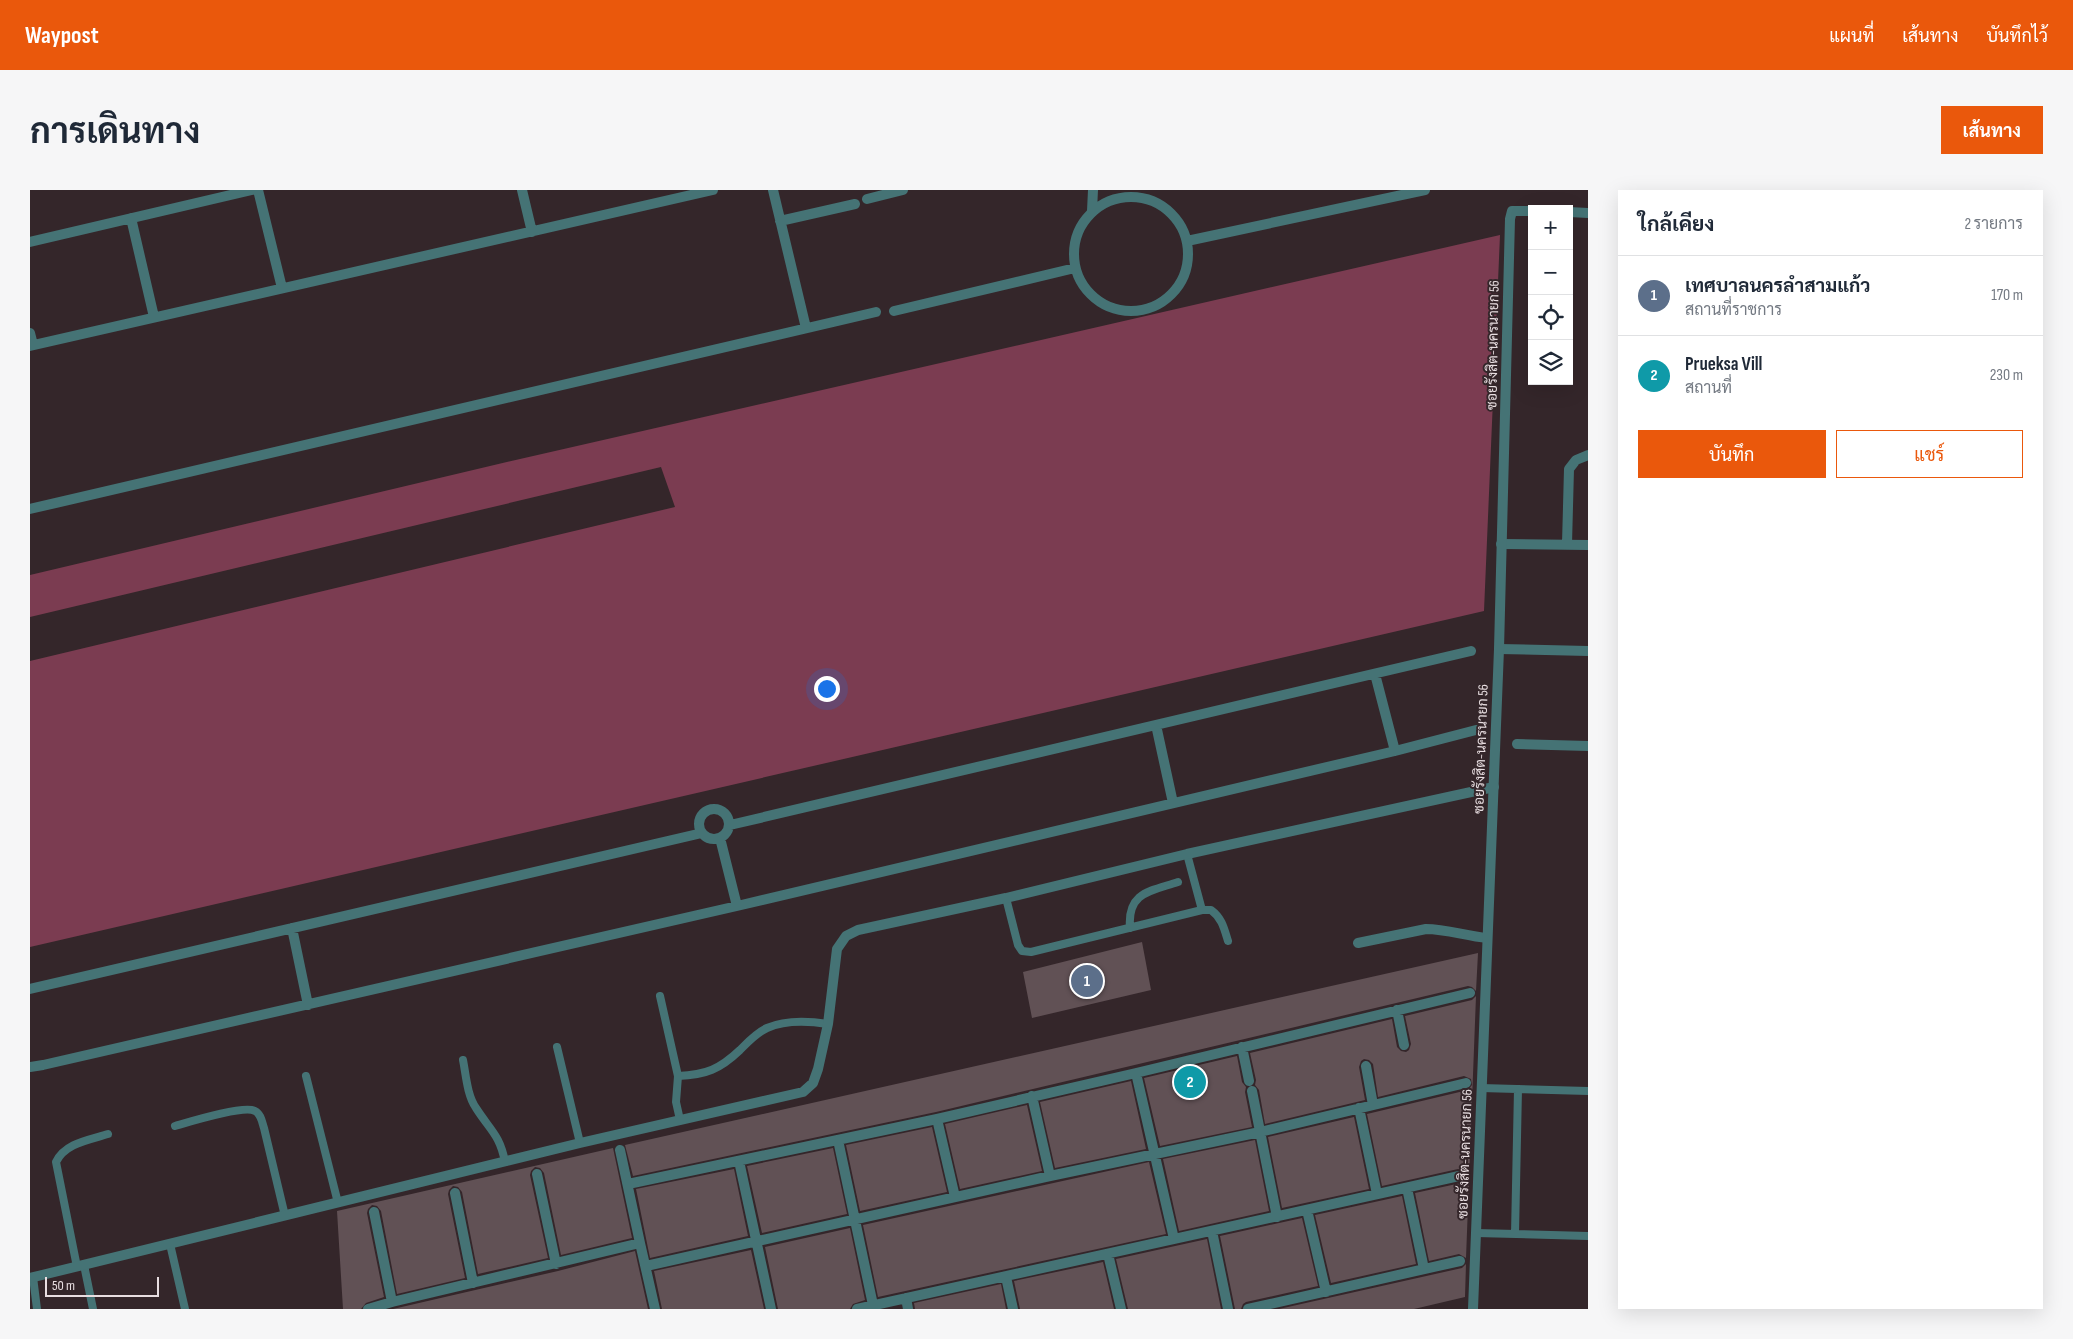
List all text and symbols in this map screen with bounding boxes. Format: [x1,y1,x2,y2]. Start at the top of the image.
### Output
text: Waypost [25,21,99,50]
text: แผนที่ [1829,26,1874,47]
text: เส้นทาง [1902,26,1958,47]
text: บันทึกไว้ [1986,26,2048,47]
button: เส้นทาง [1941,106,2043,154]
text: การเดินทาง [30,111,200,154]
map controls [1528,205,1573,385]
button: + [1528,205,1573,250]
text: ใกล้เคียง [1638,212,1714,237]
text: 2 รายการ [1964,215,2023,234]
button: − [1528,250,1573,295]
text: เทศบาลนครลำสามแก้ว [1685,275,1870,298]
street label: ซอยรังสิต-นครนายก 56 [1483,280,1503,410]
text: 1 [1651,286,1657,305]
text: 170 m [1991,286,2023,305]
button: locate [1528,295,1573,340]
text: สถานที่ราชการ [1685,301,1782,320]
button: layers [1528,340,1573,385]
text: Prueksa Vill [1685,353,1762,376]
text: 2 [1650,366,1658,385]
text: 230 m [1990,366,2023,385]
text: สถานที่ [1685,379,1732,398]
button: บันทึก [1638,430,1826,478]
button: แชร์ [1836,430,2023,478]
your location [814,676,840,702]
street label: ซอยรังสิต-นครนายก 56 [1470,684,1492,814]
pin: 1 [1071,962,1103,1000]
pin: 2 [1174,1063,1206,1101]
street label: ซอยรังสิต-นครนายก 56 [1454,1089,1476,1219]
scale bar [45,1274,159,1297]
text: 50 m [52,1277,75,1294]

